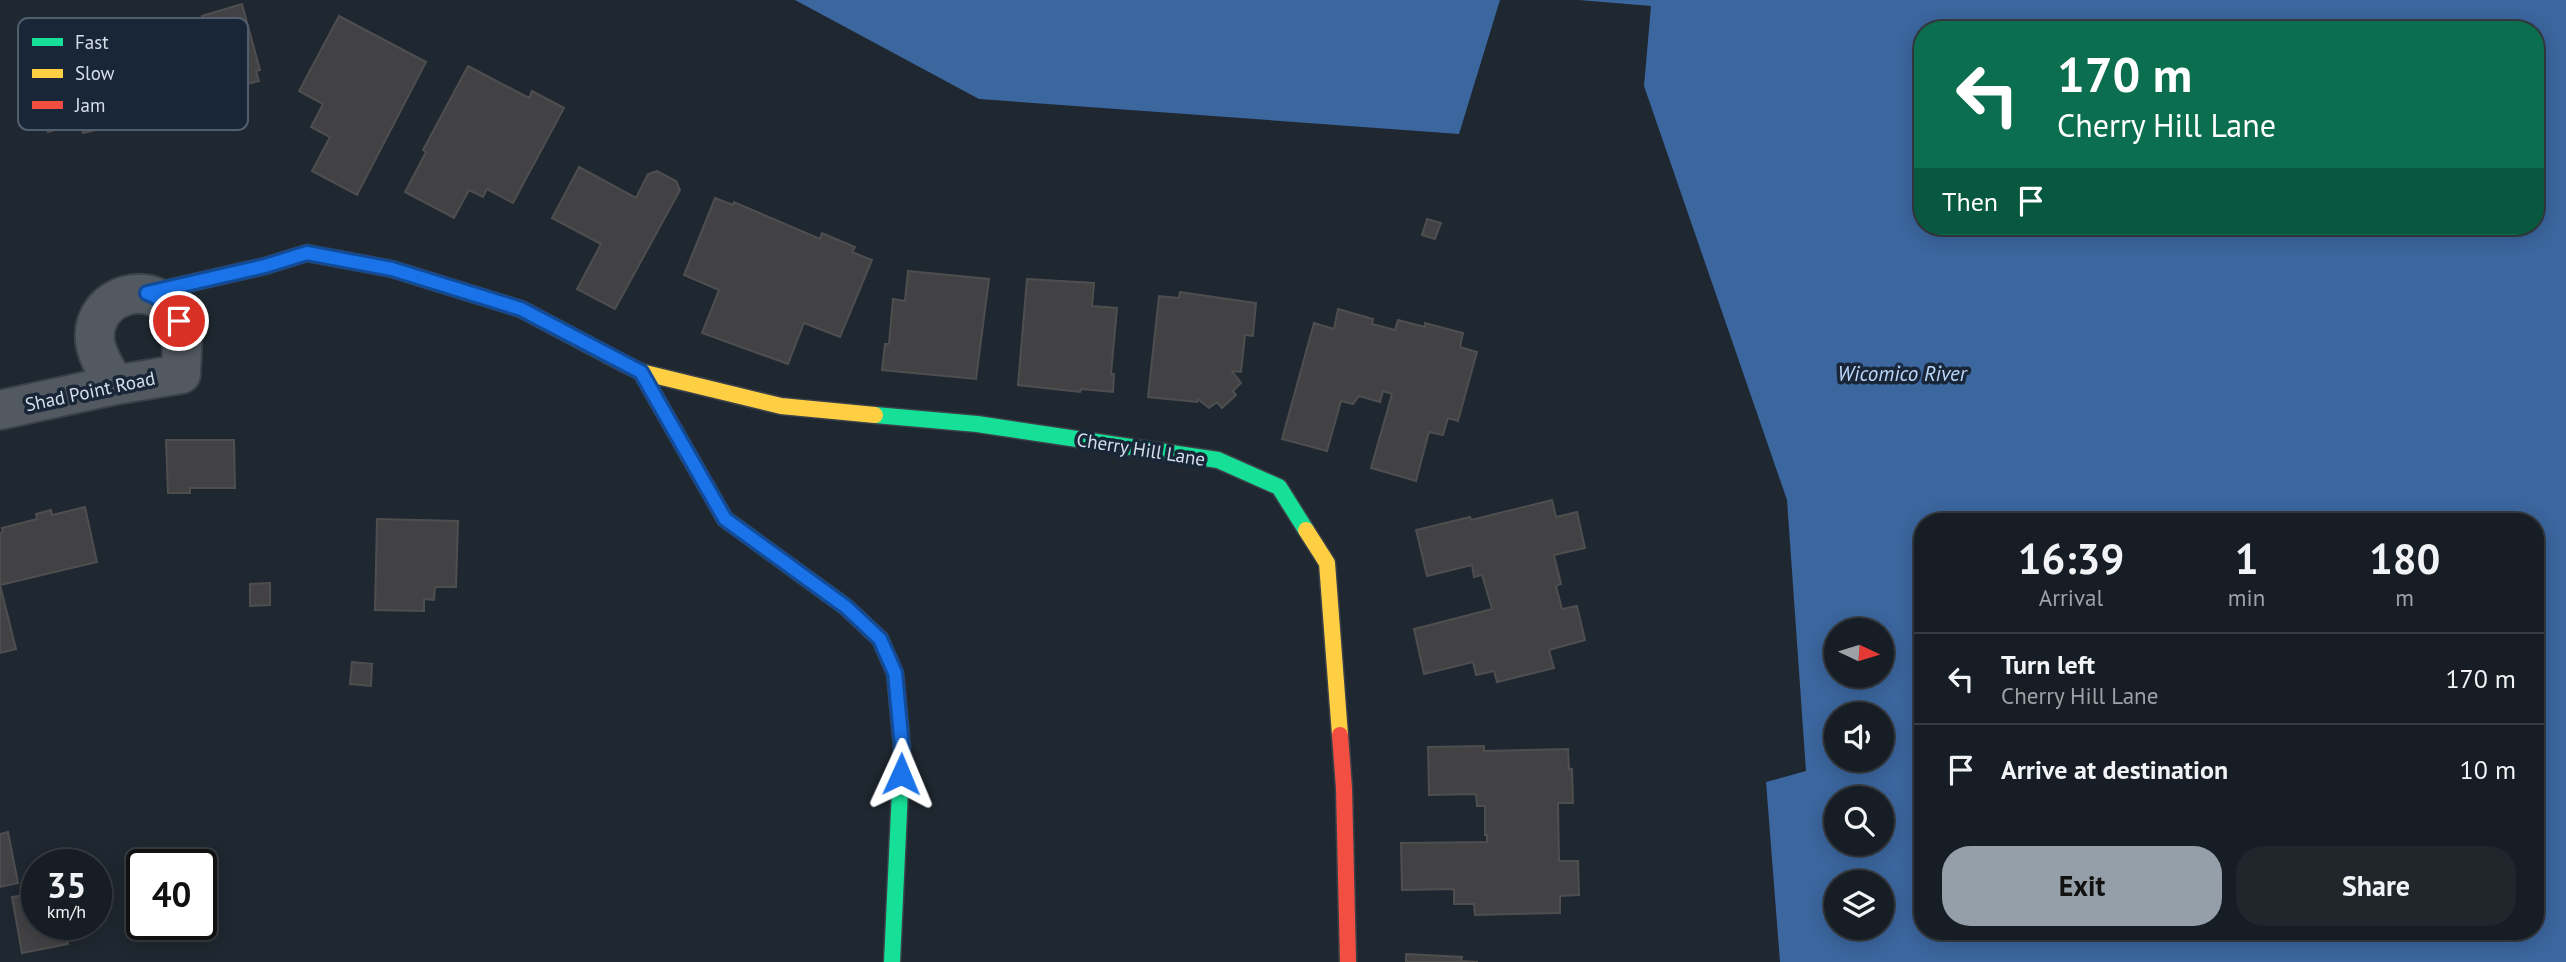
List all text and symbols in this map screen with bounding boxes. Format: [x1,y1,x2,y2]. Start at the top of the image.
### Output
legend [18,18,248,130]
text: Fast [75,30,109,54]
text: 170 m [2057,42,2192,106]
icon: left [1942,49,2033,140]
text: Slow [75,61,115,85]
text: Jam [74,93,105,117]
text: Cherry Hill Lane [2057,104,2276,146]
icon: arrive [2012,182,2050,220]
text: Then [1942,185,1998,218]
pin [149,291,209,351]
icon: arrive [160,302,198,340]
water label: Wicomico River [1837,360,1969,387]
street label: Shad Point Road [23,365,157,417]
street label: Cherry Hill Lane [1075,427,1207,471]
text: 16:39 [2018,531,2124,586]
text: 1 [2235,531,2258,586]
text: 180 [2369,531,2440,586]
text: Arrival [2039,583,2103,612]
text: min [2228,583,2265,612]
text: m [2395,583,2414,612]
north arrow [1824,618,1894,688]
map controls [1824,618,1894,940]
text: Turn left [2001,648,2095,681]
icon: left [1942,660,1980,698]
text: 170 m [2445,662,2516,695]
text: Cherry Hill Lane [2001,681,2158,710]
button: sound [1824,702,1894,772]
position arrow [864,737,938,811]
icon: arrive [1942,751,1980,789]
text: Arrive at destination [2001,753,2228,786]
text: 10 m [2460,753,2516,786]
button: search [1824,786,1894,856]
button: Exit [1942,846,2222,926]
button: Share [2236,846,2516,926]
speed limit sign: 40 [126,849,217,940]
text: 35 [47,862,86,908]
button: layers [1824,870,1894,940]
text: km/h [47,900,86,923]

